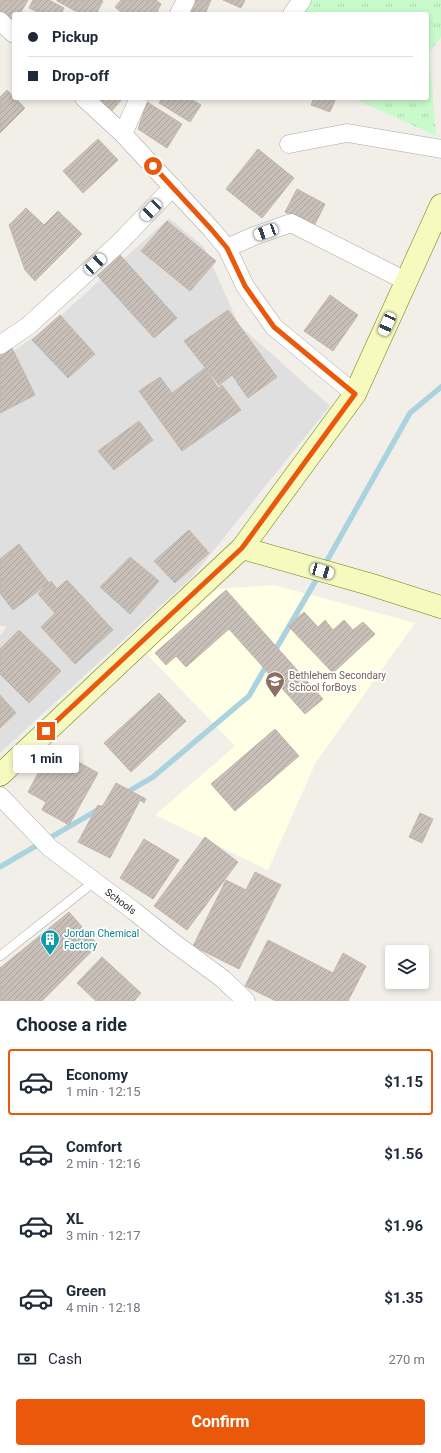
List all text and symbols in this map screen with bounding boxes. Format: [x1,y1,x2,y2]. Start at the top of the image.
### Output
text: Pickup [52,28,98,46]
text: Drop-off [52,67,109,85]
route start [144,157,162,175]
car [138,197,164,223]
car [253,222,279,242]
car [82,251,108,277]
car [377,311,397,337]
car [309,562,335,580]
school or university icon: Bethlehem Secondary School forBoys [264,670,286,698]
place label: Bethlehem Secondary School forBoys [289,670,386,693]
route end [37,722,55,740]
callout: 1 min [13,745,79,773]
text: 1 min [30,751,62,766]
street label: Schools [103,886,138,917]
building icon: Jordan Chemical Factory [39,928,61,956]
place label: Jordan Chemical Factory [64,928,139,951]
map controls [385,945,429,989]
button: layers [385,945,429,989]
text: Choose a ride [16,1014,127,1035]
icon: car [18,1064,54,1100]
text: Economy [66,1066,128,1084]
text: $1.15 [384,1073,423,1091]
text: 1 min · 12:15 [66,1084,141,1099]
icon: car [18,1136,54,1172]
text: Comfort [66,1138,122,1156]
text: $1.56 [384,1145,423,1163]
text: 2 min · 12:16 [66,1156,141,1171]
icon: car [18,1208,54,1244]
text: XL [66,1210,84,1228]
text: $1.96 [384,1217,423,1235]
text: 3 min · 12:17 [66,1228,141,1243]
icon: car [18,1280,54,1316]
text: Green [66,1282,106,1300]
text: $1.35 [384,1289,423,1307]
text: 4 min · 12:18 [66,1300,141,1315]
icon: cash [16,1348,38,1370]
text: Cash [48,1350,82,1368]
text: 270 m [388,1352,425,1367]
button: Confirm [16,1399,425,1445]

